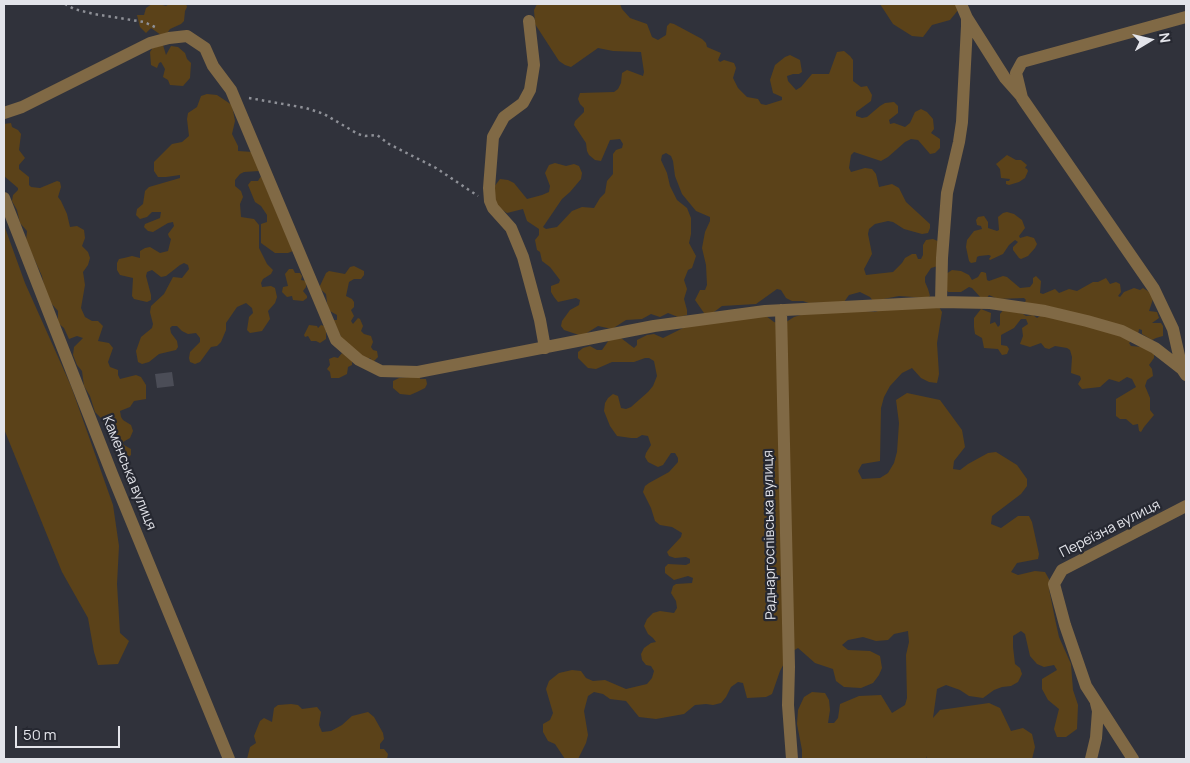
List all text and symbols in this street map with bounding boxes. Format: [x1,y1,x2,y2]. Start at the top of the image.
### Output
north arrow [1125,15,1175,65]
text: N [1155,31,1175,44]
street label: Каменська вулиця [98,413,160,533]
street label: Раднаргоспівська вулиця [760,450,780,620]
street label: Переїзна вулиця [1057,496,1163,562]
scale bar [18,716,122,748]
text: 50 m [23,724,57,745]

